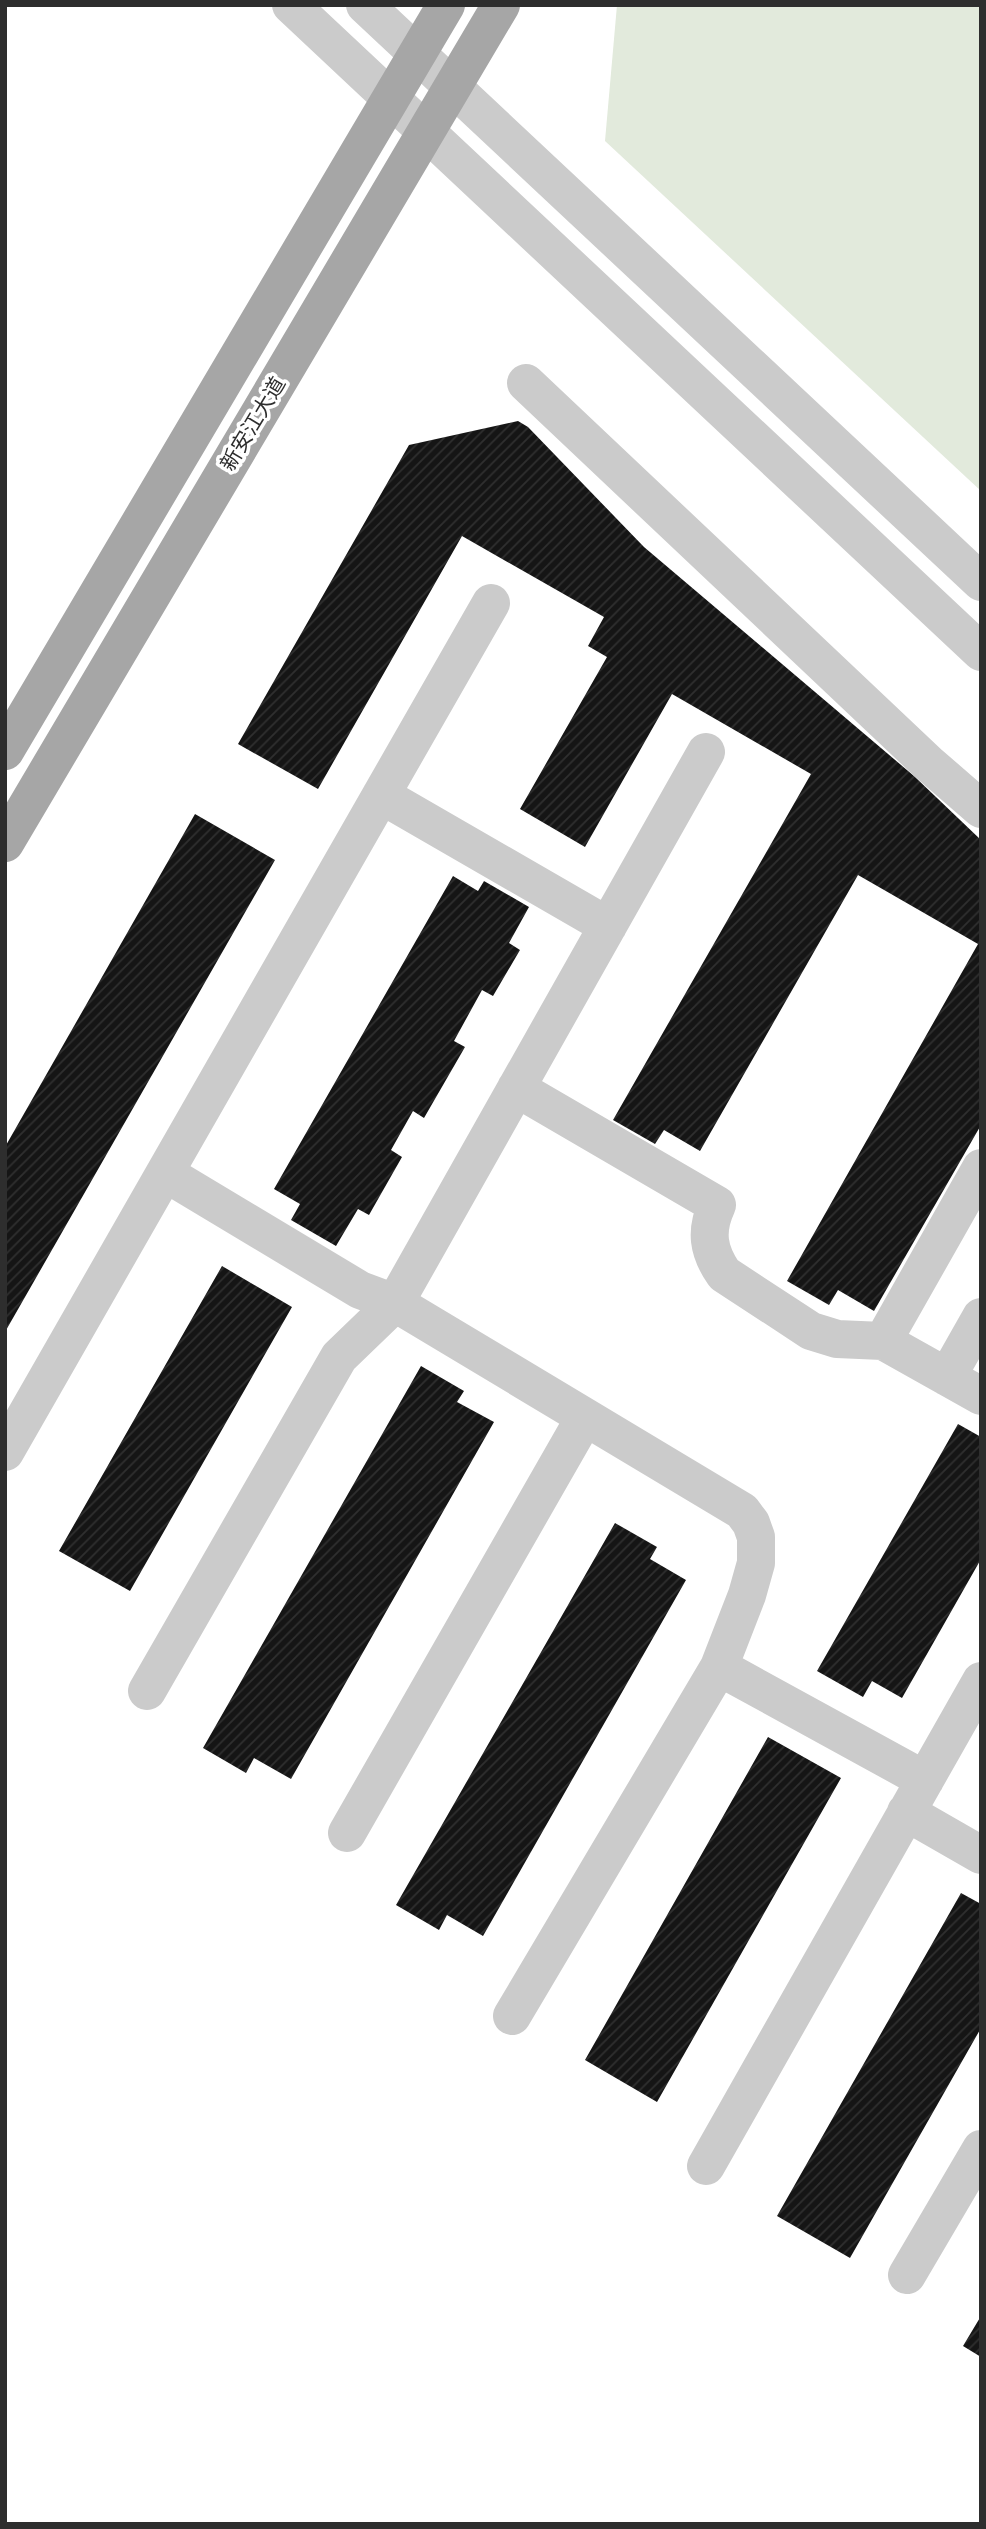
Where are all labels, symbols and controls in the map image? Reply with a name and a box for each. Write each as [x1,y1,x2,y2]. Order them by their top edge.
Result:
street label: 新安江大道 [216,373,290,475]

